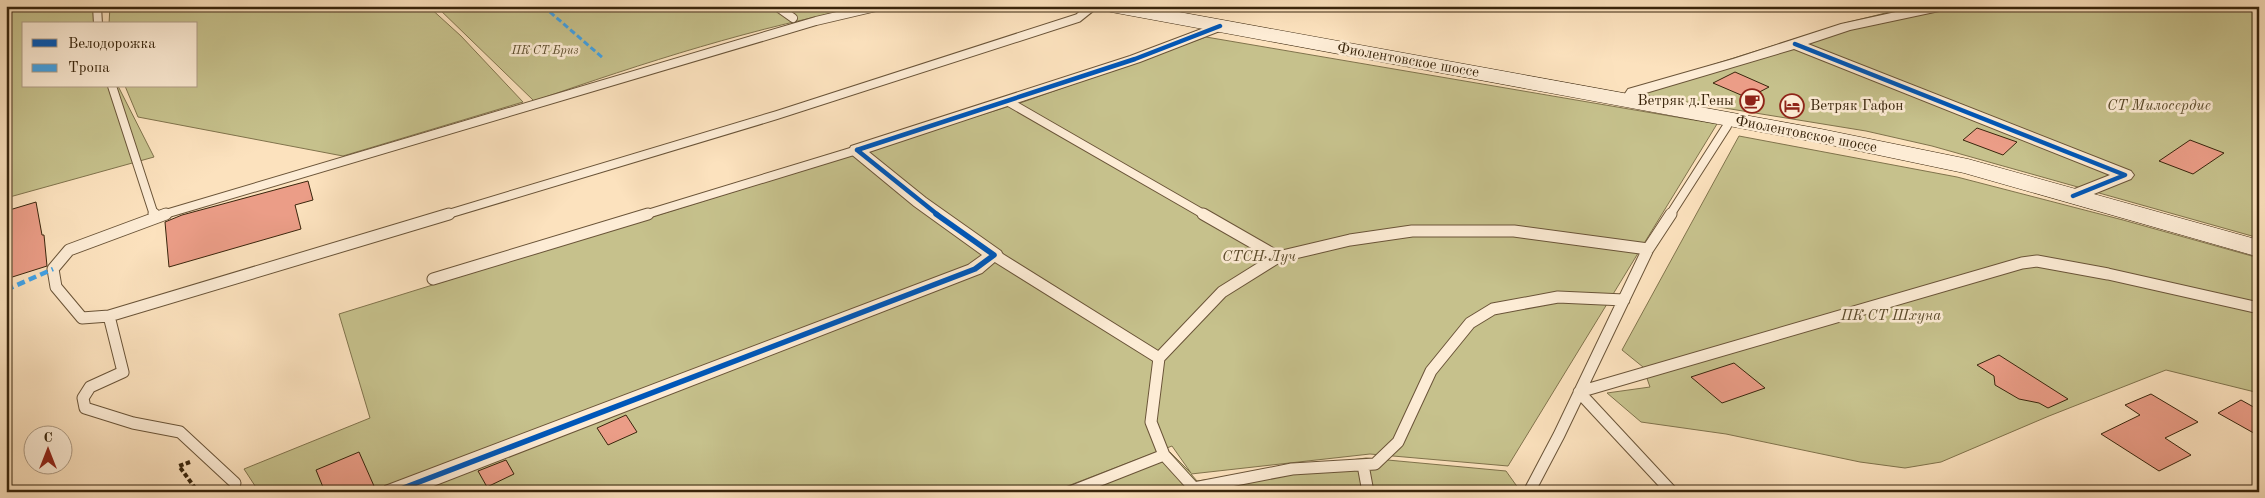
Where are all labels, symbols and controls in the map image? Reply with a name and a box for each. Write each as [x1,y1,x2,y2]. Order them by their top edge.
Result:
legend [22,22,198,88]
text: Велодорожка [68,37,156,52]
street label: Фиолентовское шоссе [1336,41,1480,81]
park label: ПК СТ Бриз [511,45,579,57]
text: Тропа [68,61,110,76]
cafe icon: Ветряк д.Гены [1739,88,1765,114]
hotel icon: Ветряк Гафон [1779,93,1805,119]
place label: Ветряк д.Гены [1637,94,1734,109]
place label: Ветряк Гафон [1810,99,1904,114]
park label: СТ Милосердие [2107,99,2211,114]
street label: Фиолентовское шоссе [1734,114,1878,156]
park label: СТСН Луч [1222,250,1296,265]
park label: ПК СТ Шхуна [1840,309,1941,324]
north arrow [22,426,72,476]
text: С [43,431,53,445]

